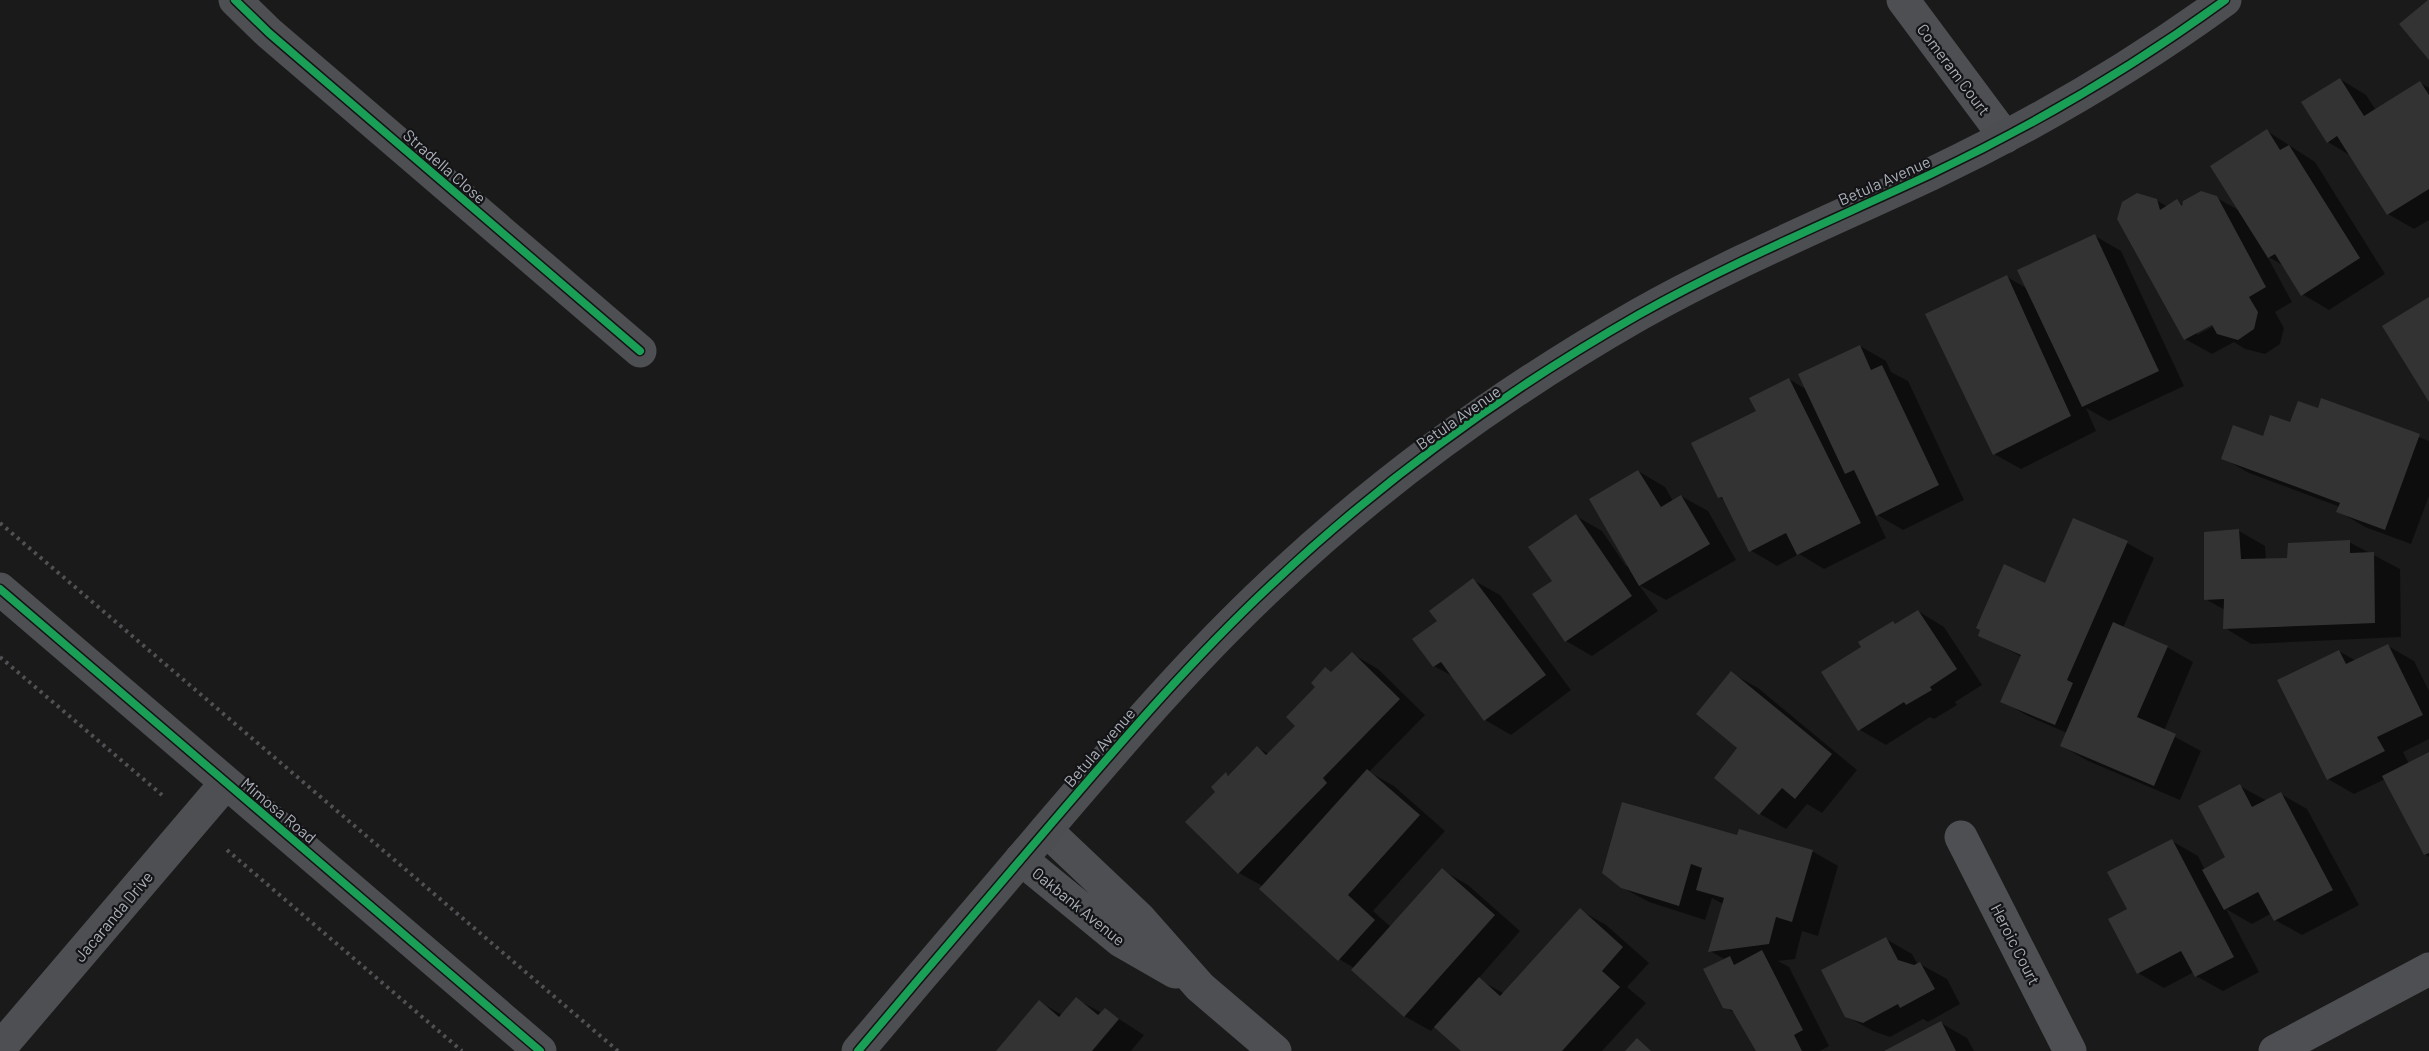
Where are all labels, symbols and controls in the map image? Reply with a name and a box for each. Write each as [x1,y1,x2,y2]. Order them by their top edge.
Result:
street label: Comeram Court [1914,20,1994,118]
street label: Stradella Close [400,125,490,207]
street label: Betula Avenue [1835,151,1933,209]
street label: Betula Avenue [1412,381,1504,453]
street label: Betula Avenue [1059,703,1139,791]
street label: Mimosa Road [238,773,320,847]
street label: Oakbank Avenue [1029,863,1129,949]
street label: Jacaranda Drive [70,867,156,965]
street label: Heroic Court [1988,901,2044,987]

